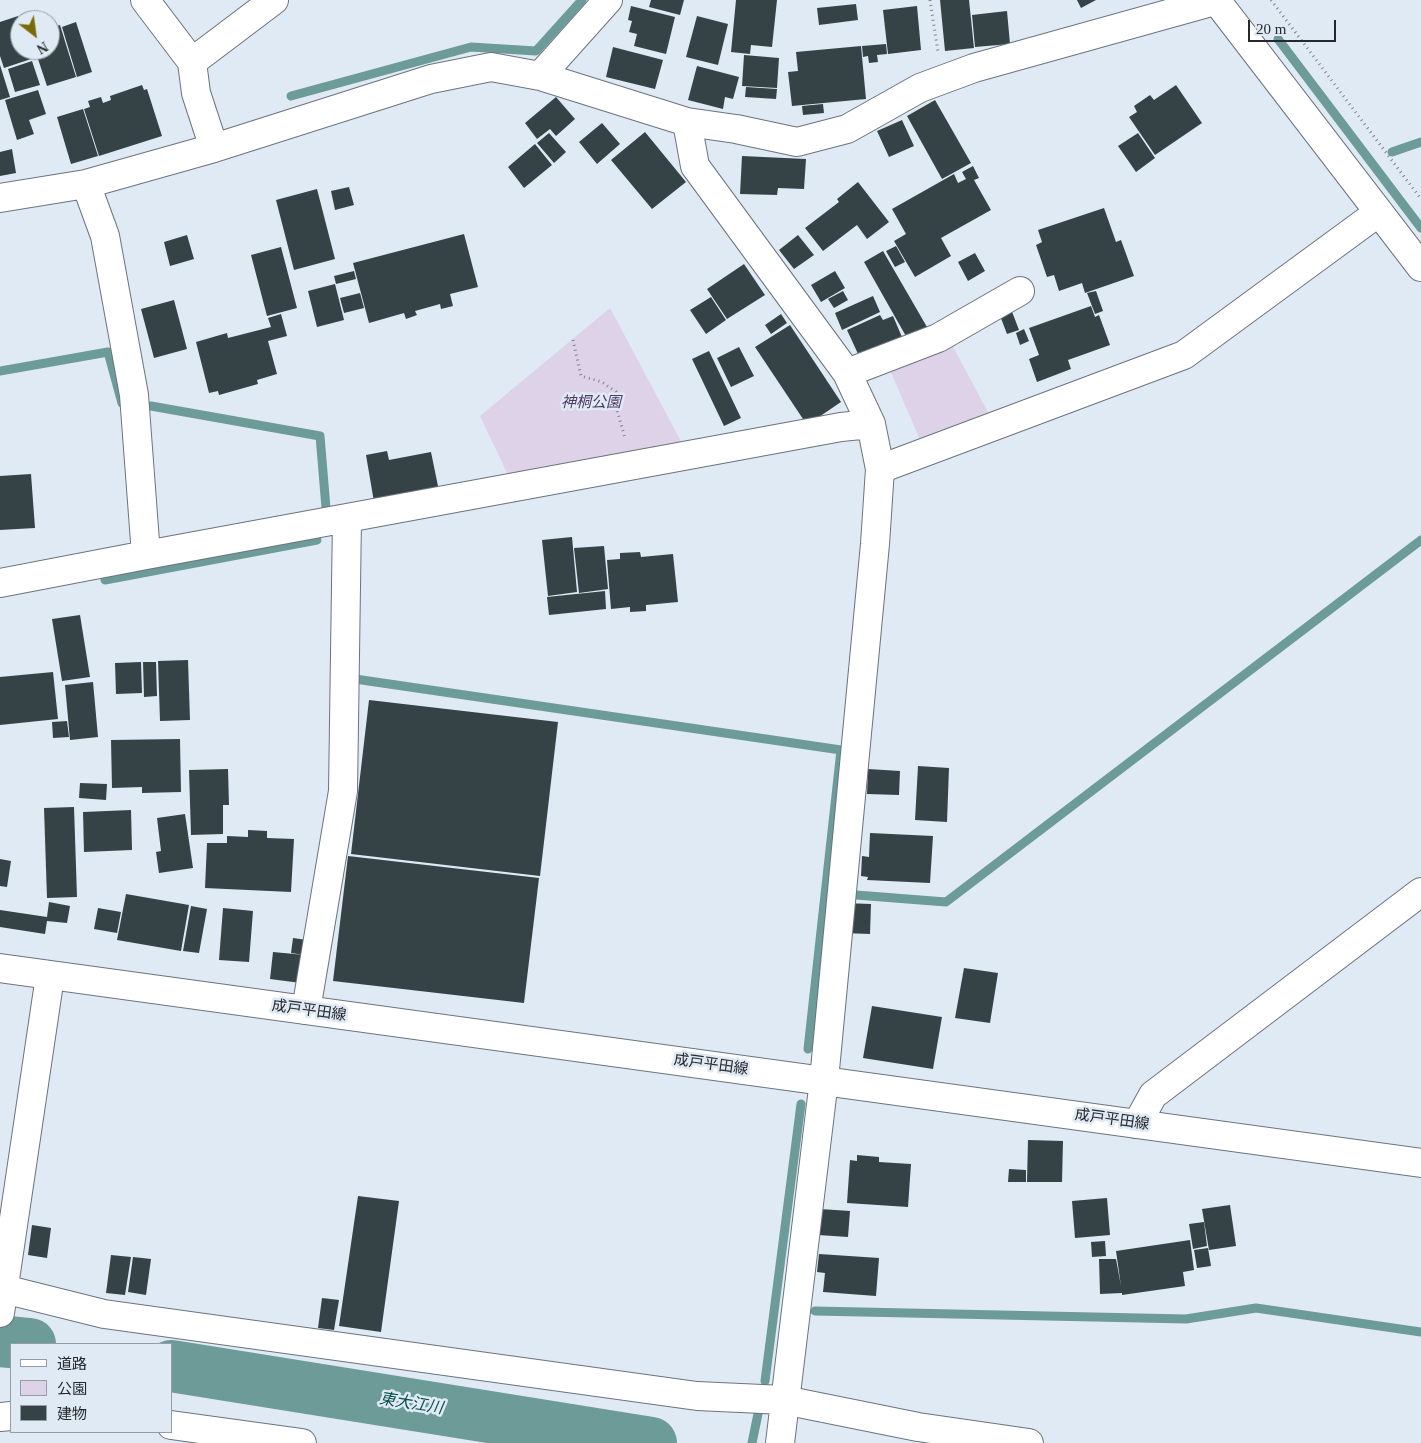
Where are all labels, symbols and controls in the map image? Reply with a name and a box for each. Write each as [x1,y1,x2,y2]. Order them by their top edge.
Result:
north arrow [10,10,60,60]
scale bar [1251,10,1338,42]
text: 20 m [1256,21,1286,37]
text: N [34,39,50,57]
park label: 神桐公園 [561,394,621,412]
street label: 成戸平田線 [271,997,347,1025]
street label: 成戸平田線 [673,1051,749,1079]
street label: 成戸平田線 [1074,1106,1150,1134]
legend [10,1343,172,1433]
text: 道路 [57,1356,87,1372]
text: 公園 [57,1381,87,1397]
water label: 東大江川 [378,1390,444,1418]
text: 建物 [57,1406,87,1422]

